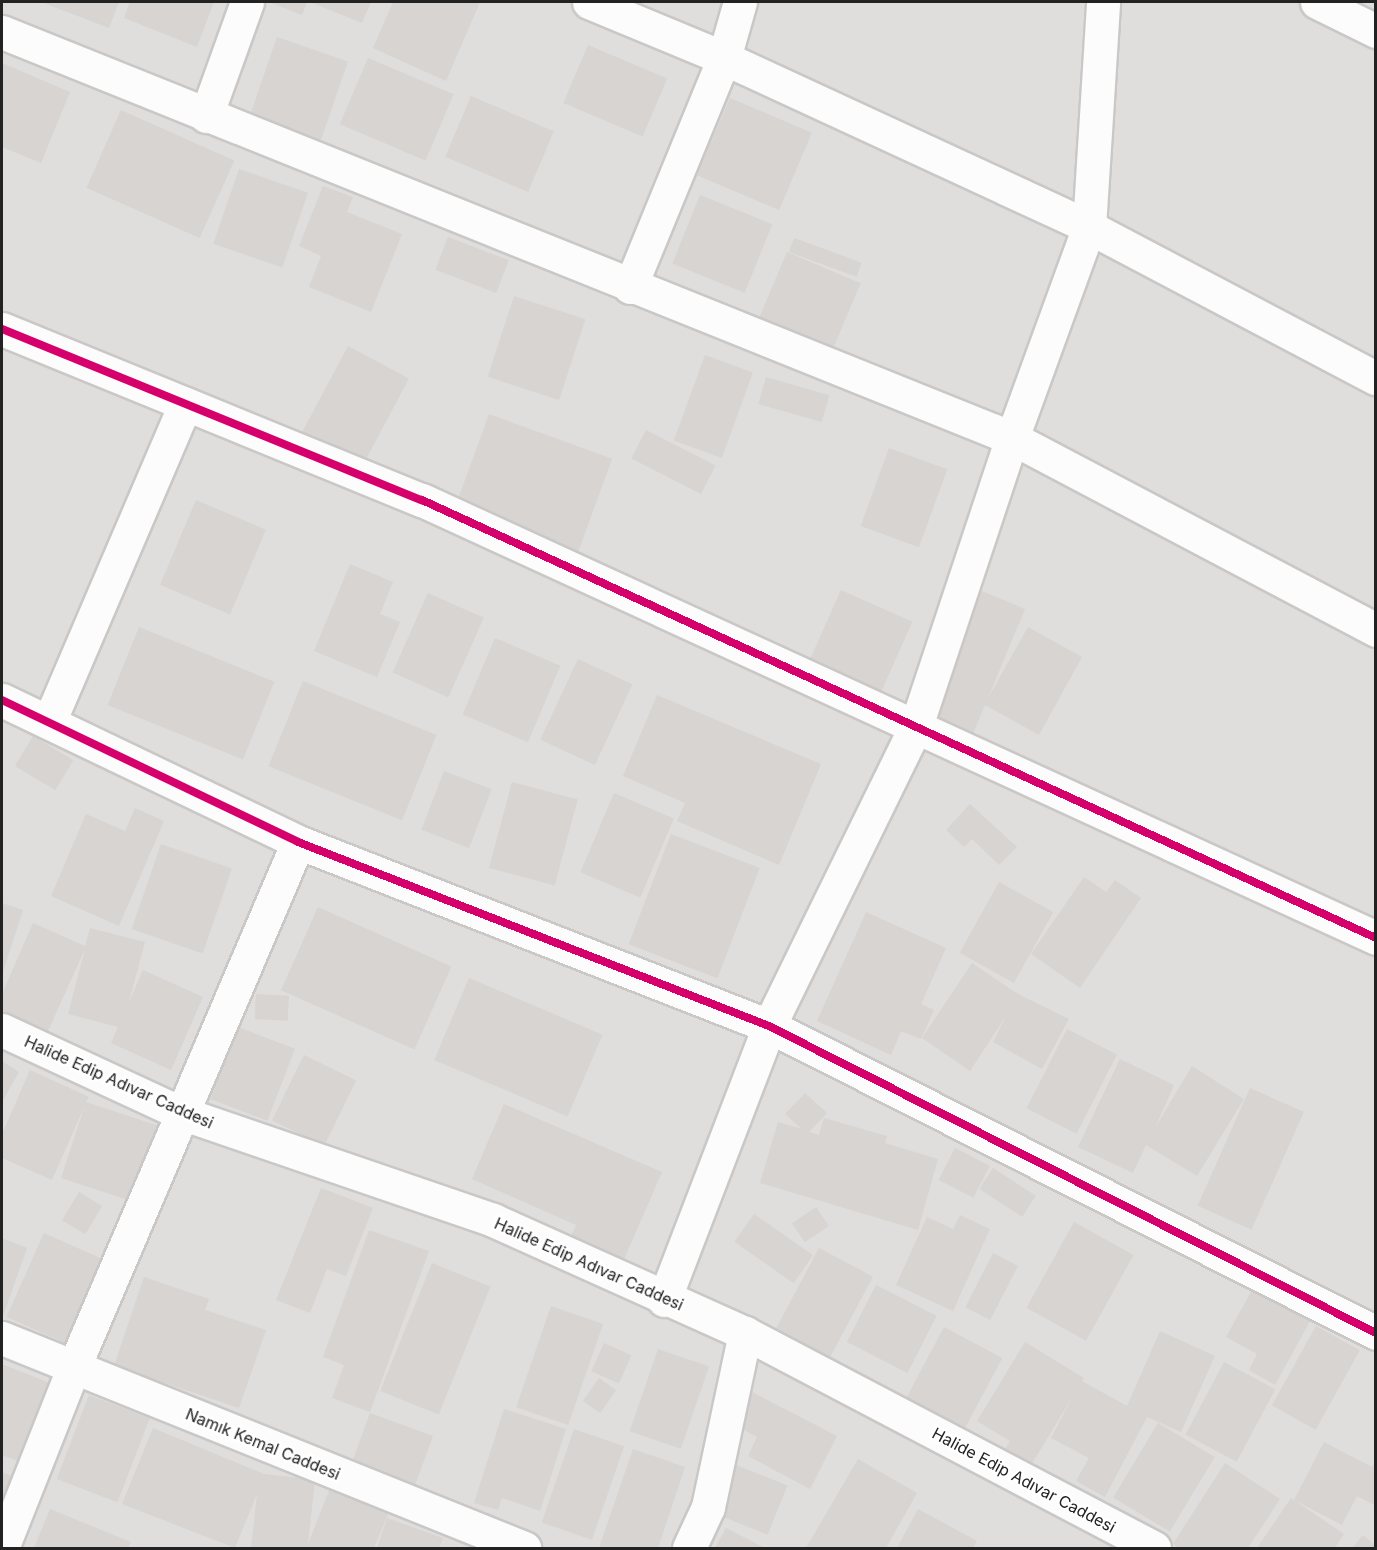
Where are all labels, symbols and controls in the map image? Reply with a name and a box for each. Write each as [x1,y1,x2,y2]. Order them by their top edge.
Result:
street label: Halide Edip Adıvar Caddesi [22,1032,216,1132]
street label: Halide Edip Adıvar Caddesi [492,1214,686,1314]
street label: Namık Kemal Caddesi [183,1404,343,1484]
street label: Halide Edip Adıvar Caddesi [929,1423,1119,1537]

